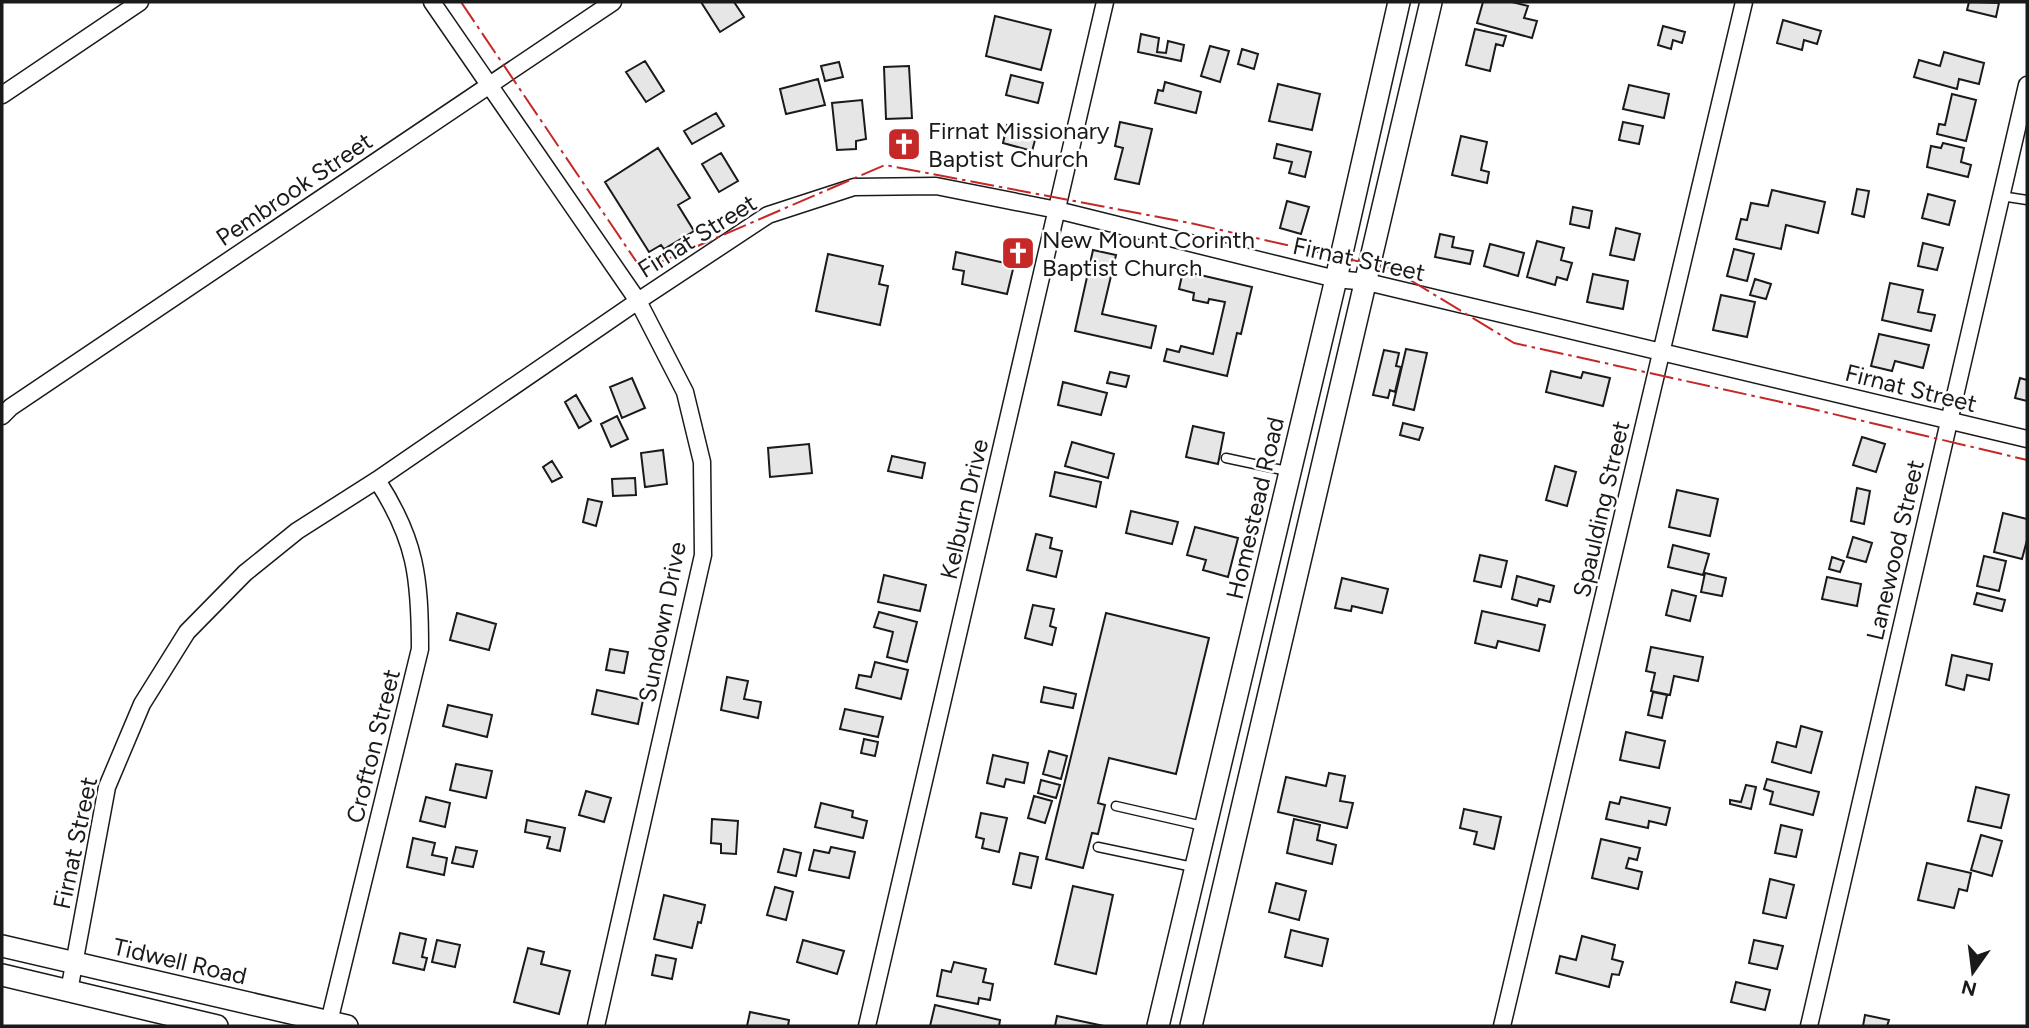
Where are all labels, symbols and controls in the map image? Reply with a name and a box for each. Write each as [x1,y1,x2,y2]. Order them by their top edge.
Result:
place label: Firnat Missionary Baptist Church [928,116,1110,173]
church icon: Firnat Missionary Baptist Church [885,125,923,163]
street label: Pembrook Street [210,126,378,252]
street label: Firnat Street [632,188,762,284]
place label: New Mount Corinth Baptist Church [1042,225,1255,282]
street label: Firnat Street [1290,231,1428,287]
church icon: New Mount Corinth Baptist Church [999,234,1037,272]
street label: Firnat Street [1842,358,1980,418]
street label: Homestead Road [1220,414,1290,602]
street label: Spaulding Street [1567,418,1635,600]
street label: Kelburn Drive [934,436,994,582]
street label: Lanewood Street [1860,457,1930,643]
street label: Sundown Drive [632,539,692,705]
street label: Crofton Street [340,666,406,826]
street label: Firnat Street [47,774,103,912]
street label: Tidwell Road [110,932,250,990]
north arrow [1938,937,2008,1007]
text: N [1959,975,1979,1001]

